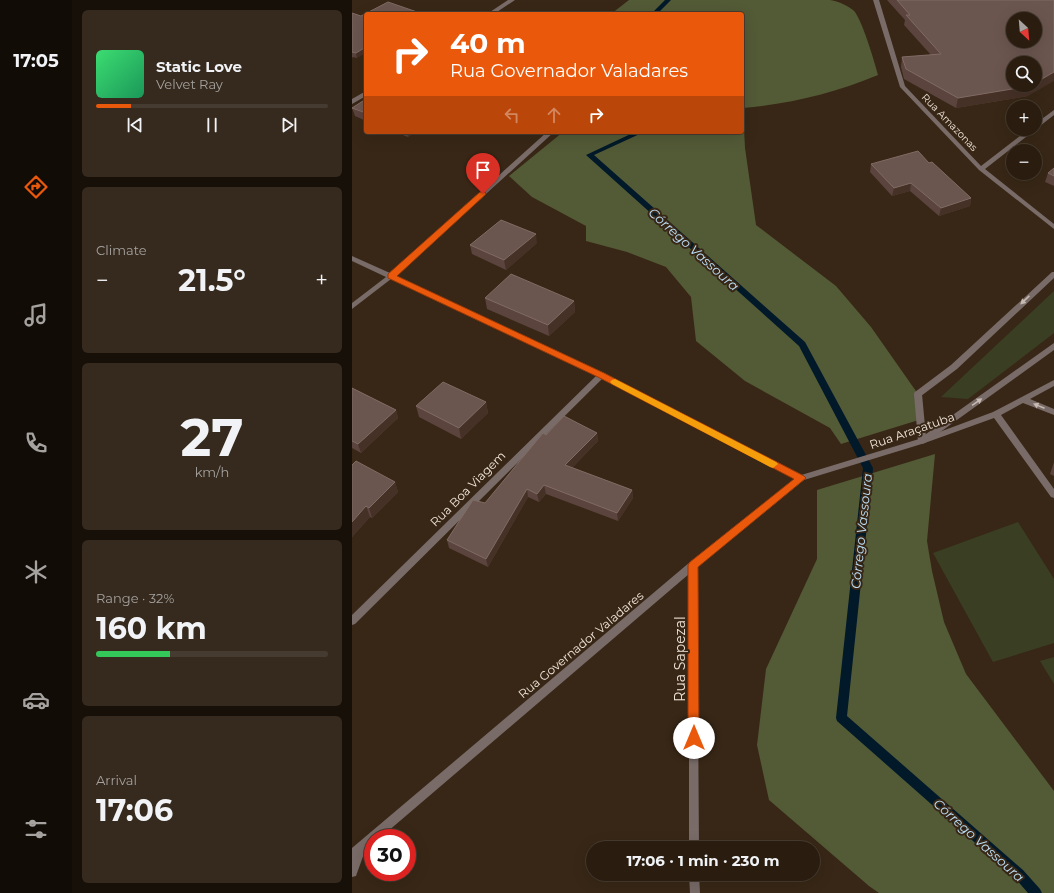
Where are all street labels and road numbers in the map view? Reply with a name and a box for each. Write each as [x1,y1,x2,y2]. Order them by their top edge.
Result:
street label: Rua Amazonas [919,91,980,154]
street label: Rua Araçatuba [867,409,956,452]
street label: Rua Boa Viagem [427,448,508,529]
street label: Rua Governador Valadares [515,588,646,701]
street label: Rua Sapezal [671,616,689,702]

